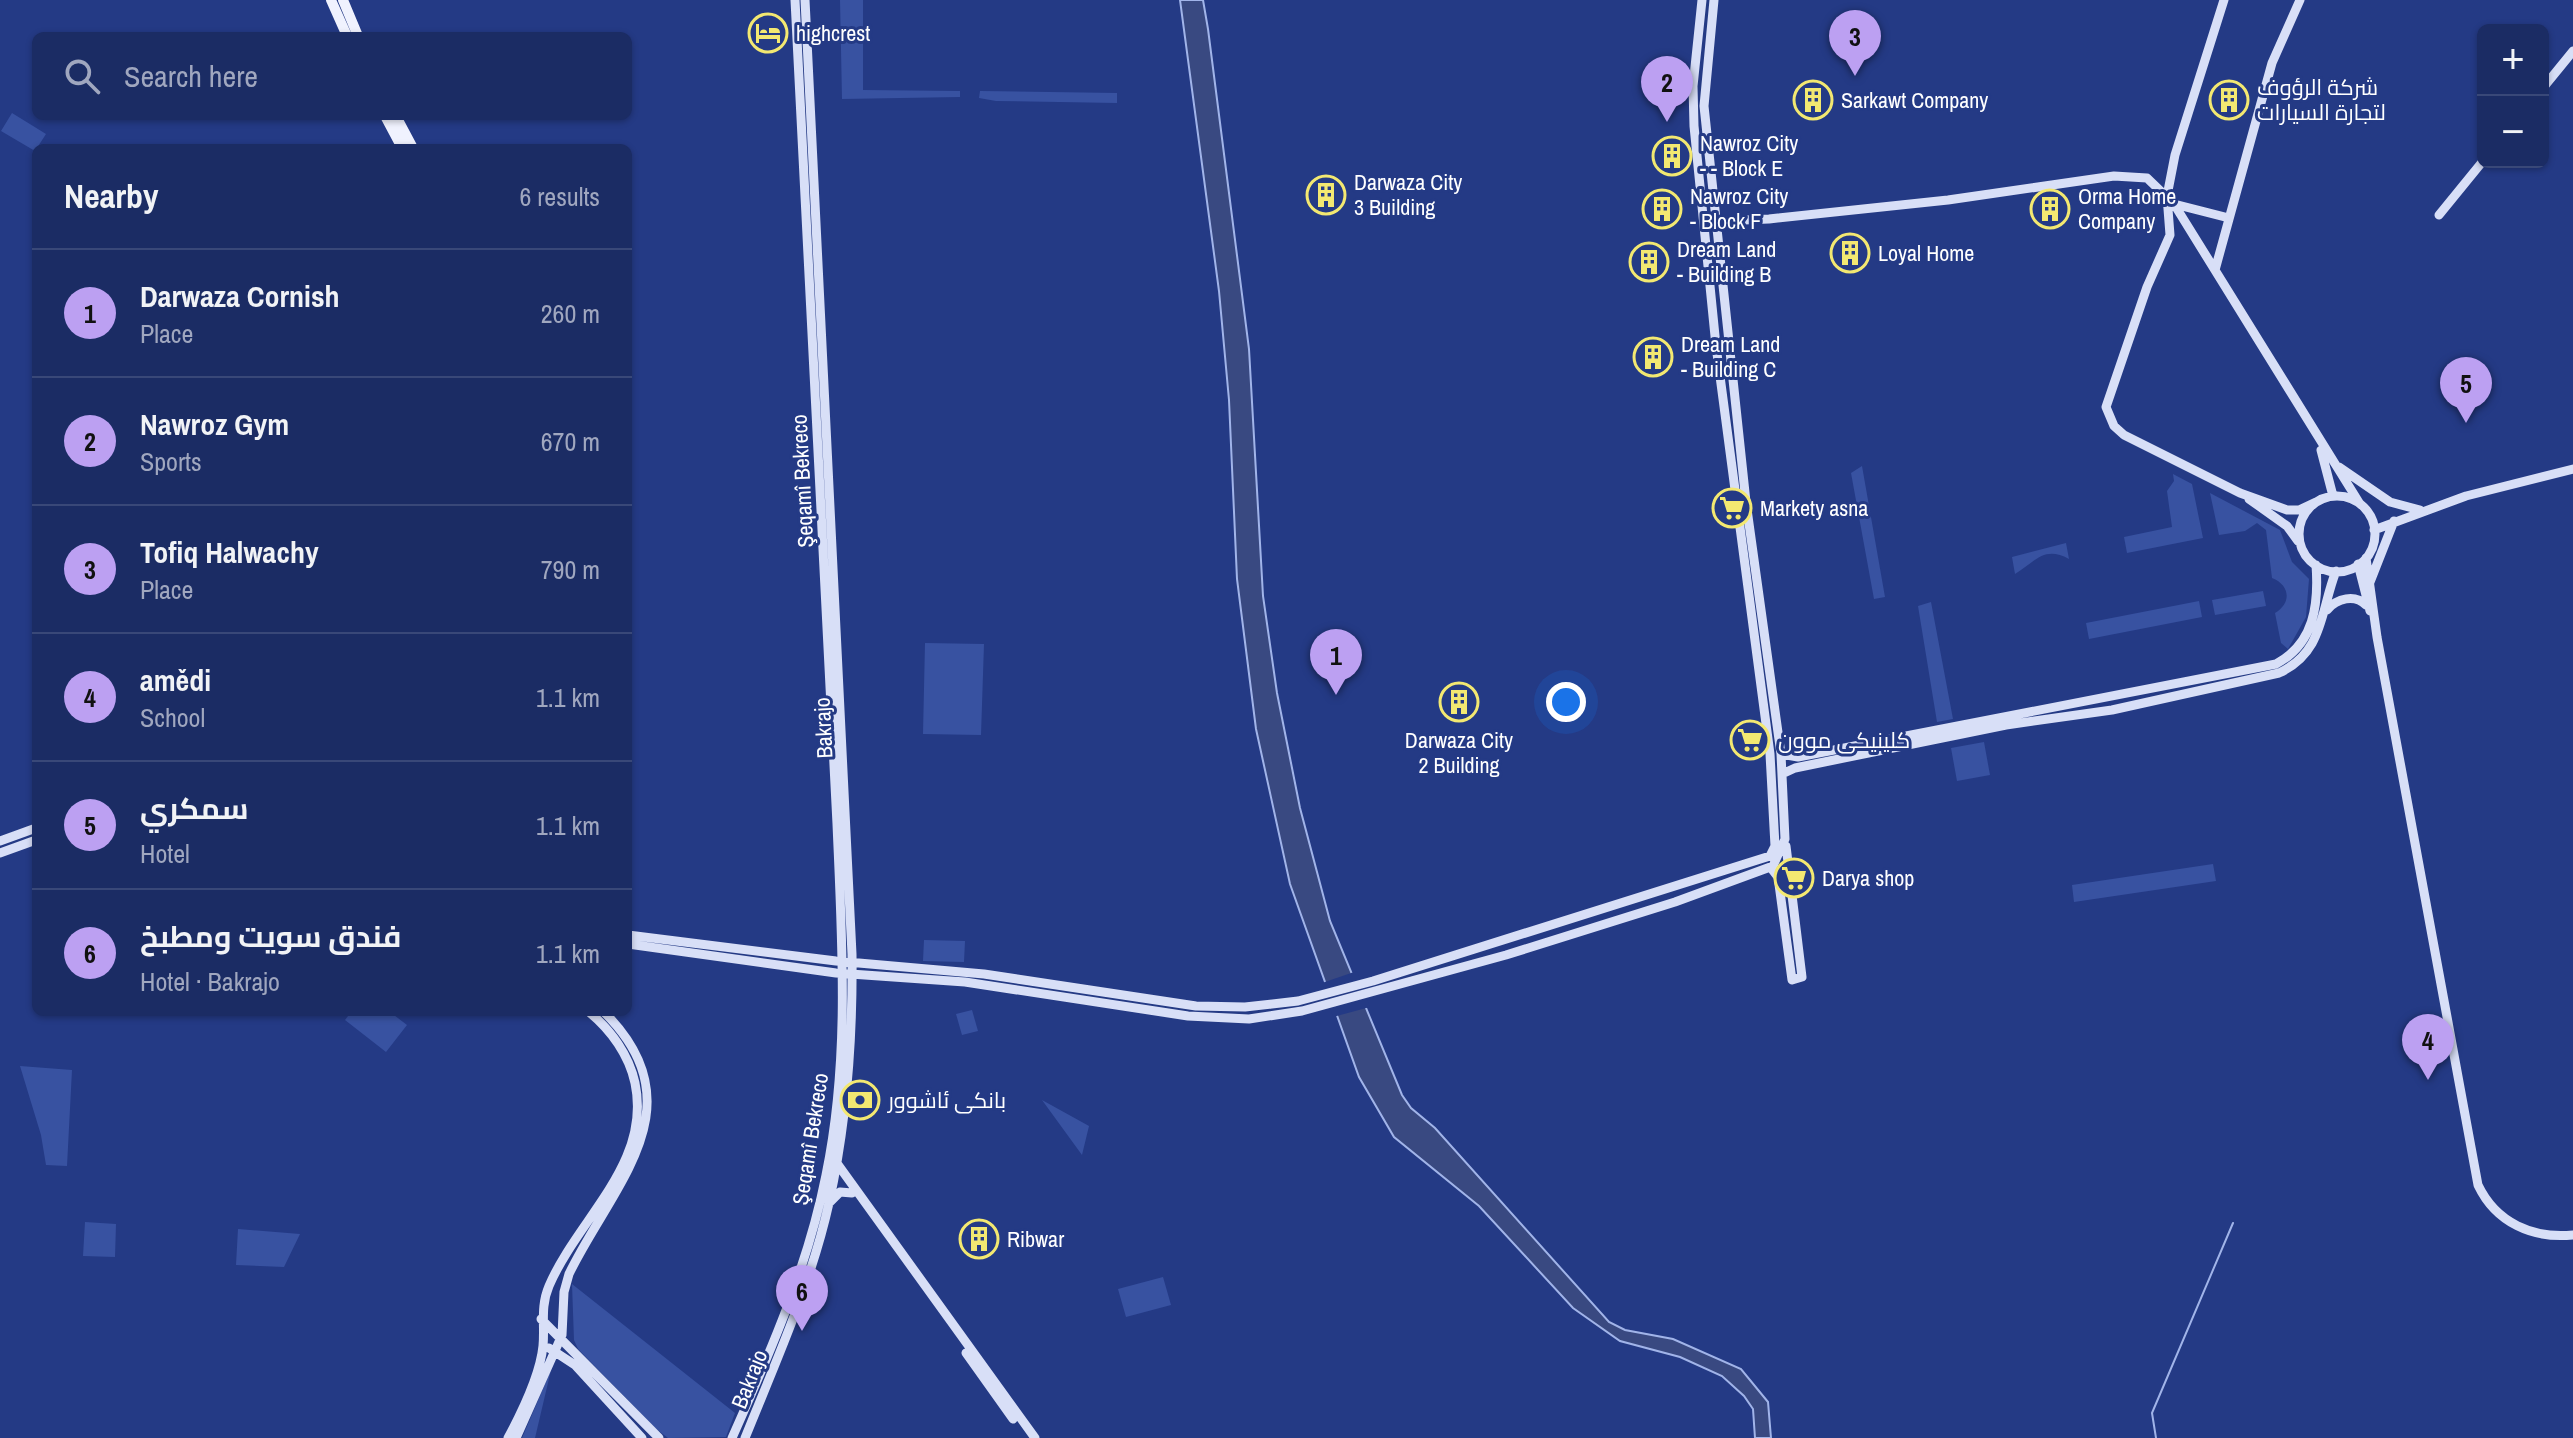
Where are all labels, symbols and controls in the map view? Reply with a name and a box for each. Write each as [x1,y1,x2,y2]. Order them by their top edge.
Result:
pin: 3 [1829,10,1881,76]
hotel icon: highcrest [747,12,789,54]
place label: highcrest [796,18,870,48]
map controls [2477,24,2549,168]
button: + [2477,24,2549,96]
search box [32,32,632,120]
icon: search [60,54,104,98]
text: Search here [124,56,258,96]
pin: 2 [1641,56,1693,122]
place label: شركة الرؤوف لتجارة السيارات [2257,72,2386,127]
building icon: Sarkawt Company [1792,79,1834,121]
building icon: شركة الرؤوف لتجارة السيارات [2208,79,2250,121]
place label: Sarkawt Company [1841,85,1988,115]
button: − [2477,96,2549,168]
place label: Nawroz City - - Block E [1700,128,1798,183]
building icon: Nawroz City - - Block E [1651,135,1693,177]
place label: Darwaza City 3 Building [1354,167,1462,222]
text: Nearby [64,173,159,219]
building icon: Darwaza City 3 Building [1305,174,1347,216]
text: 6 results [519,179,600,214]
place label: Nawroz City - Block F [1690,181,1788,236]
place label: Orma Home Company [2078,181,2176,236]
building icon: Nawroz City - Block F [1641,188,1683,230]
building icon: Orma Home Company [2029,188,2071,230]
building icon: Loyal Home [1829,232,1871,274]
place label: Dream Land - Building B [1677,234,1776,289]
place label: Loyal Home [1878,238,1974,268]
building icon: Dream Land - Building B [1628,241,1670,283]
text: Darwaza Cornish [140,276,340,316]
text: 1 [84,296,96,331]
text: 260 m [541,296,600,331]
text: Place [140,316,193,351]
place label: Dream Land - Building C [1681,329,1780,384]
building icon: Dream Land - Building C [1632,336,1674,378]
pin: 5 [2440,357,2492,423]
text: Nawroz Gym [140,404,289,444]
street label: Şeqamî Bekreco [784,414,820,548]
text: 2 [84,424,96,459]
text: 670 m [541,424,600,459]
text: Sports [140,444,202,479]
supermarket icon: Markety asna [1711,487,1753,529]
place label: Markety asna [1760,493,1868,523]
text: Tofiq Halwachy [140,532,319,572]
text: 3 [84,552,96,587]
text: 790 m [541,552,600,587]
text: Place [140,572,193,607]
pin: 1 [1310,629,1362,695]
text: amědi [140,660,211,700]
text: 4 [84,680,96,715]
text: 1.1 km [536,680,600,715]
building icon: Darwaza City 2 Building [1438,681,1480,723]
your location [1546,682,1586,722]
street label: Bakrajo [806,697,840,759]
text: School [140,700,205,735]
supermarket icon: کلینیکی موون [1729,719,1771,761]
place label: Darwaza City 2 Building [1405,725,1513,780]
place label: کلینیکی موون [1778,725,1910,755]
text: سمكري [140,788,248,828]
text: 5 [84,808,96,843]
text: 1.1 km [536,808,600,843]
text: Hotel [140,836,190,871]
supermarket icon: Darya shop [1773,857,1815,899]
place label: Darya shop [1822,863,1914,893]
text: فندق سويت ومطبخ [140,916,401,956]
text: 6 [84,936,96,971]
text: 1.1 km [536,936,600,971]
text: Hotel · Bakrajo [140,964,280,999]
pin: 4 [2402,1014,2454,1080]
street label: Şeqamî Bekreco [785,1071,835,1207]
bank icon: بانکی ئاشوور [839,1079,881,1121]
place label: بانکی ئاشوور [886,1085,1006,1115]
building icon: Ribwar [958,1218,1000,1260]
place label: Ribwar [1007,1224,1064,1254]
pin: 6 [776,1265,828,1331]
street label: Bakrajo [724,1345,774,1413]

